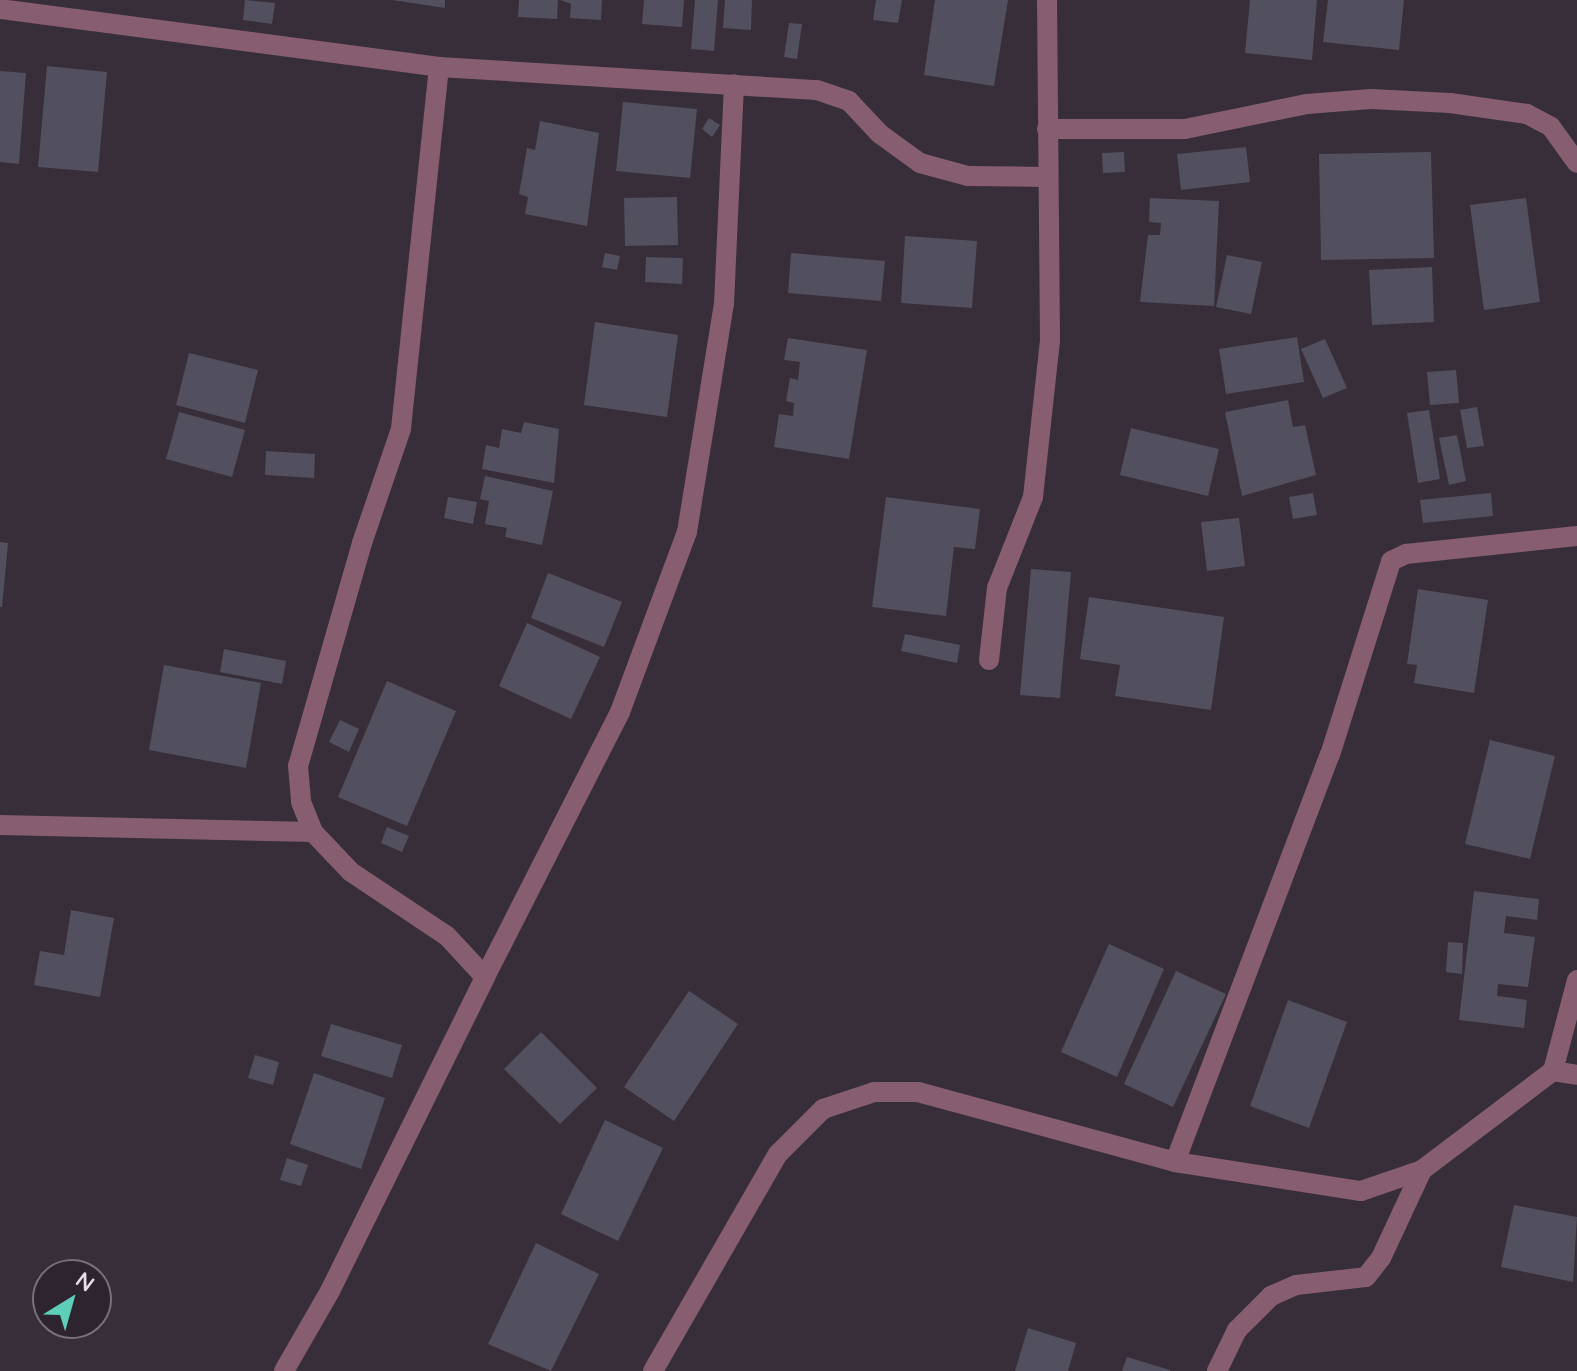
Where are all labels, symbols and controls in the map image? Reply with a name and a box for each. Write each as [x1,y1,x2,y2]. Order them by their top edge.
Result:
north arrow [32,1259,112,1339]
text: N [70,1265,100,1297]

